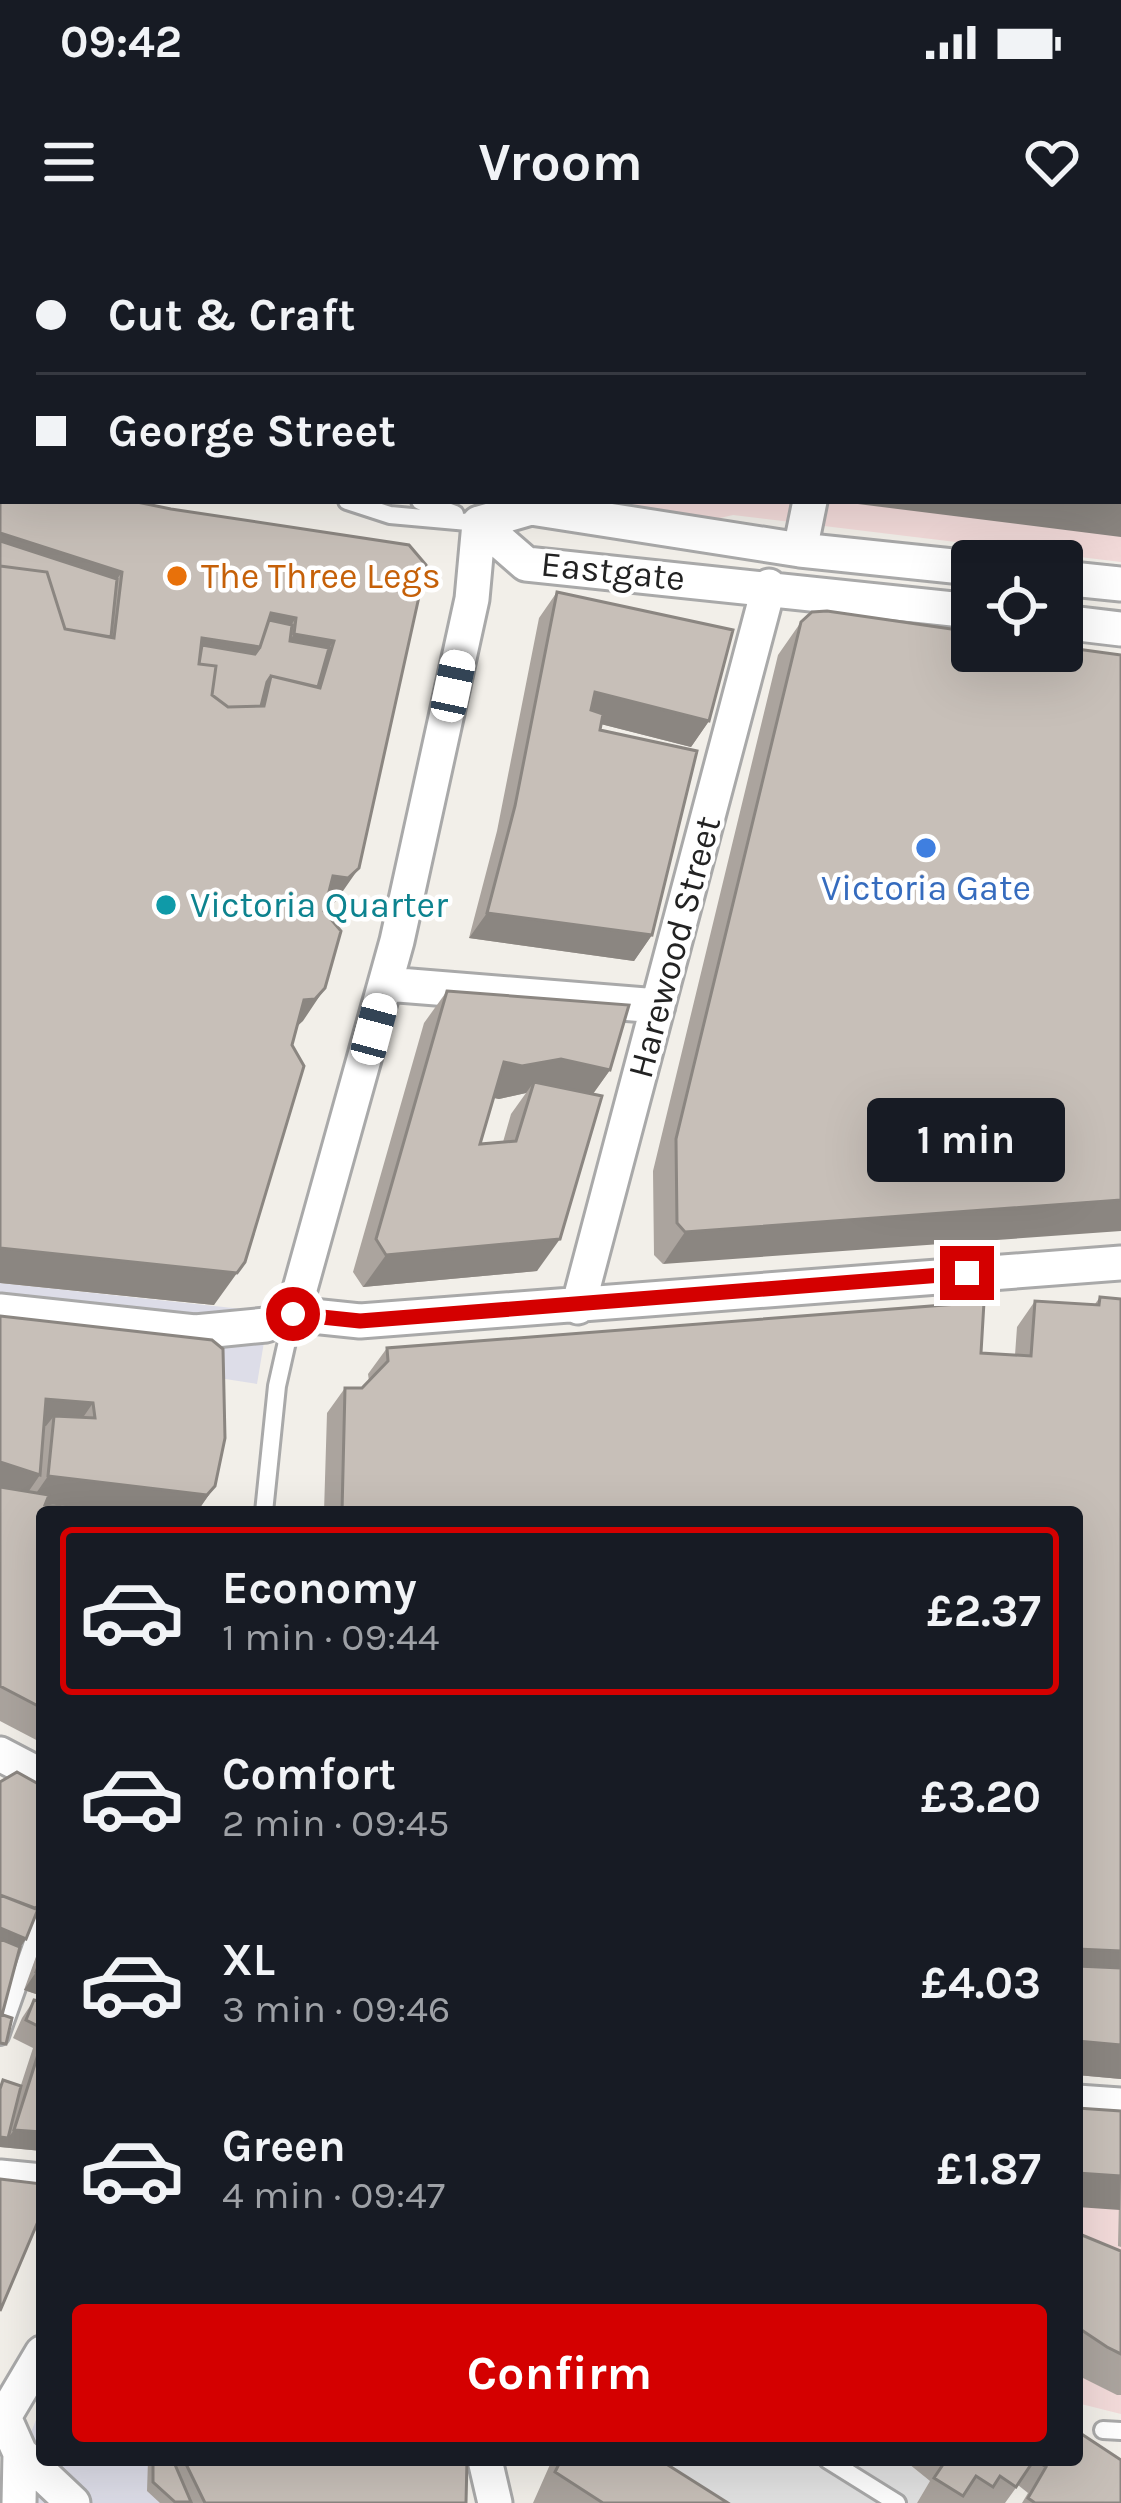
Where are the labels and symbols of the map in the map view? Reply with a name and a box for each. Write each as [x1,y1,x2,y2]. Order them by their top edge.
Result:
street label: Eastgate [539,543,687,599]
place label: The Three Legs [201,555,441,597]
marker: The Three Legs [164,563,190,589]
car [428,647,478,725]
street label: Harewood Street [619,811,729,1083]
marker: Victoria Gate [913,835,939,861]
place label: Victoria Gate [821,867,1031,909]
place label: Victoria Quarter [190,884,449,926]
marker: Victoria Quarter [153,892,179,918]
car [347,990,401,1068]
callout: 1 min [868,1099,1066,1183]
route end [940,1246,994,1300]
route start [266,1287,320,1341]

